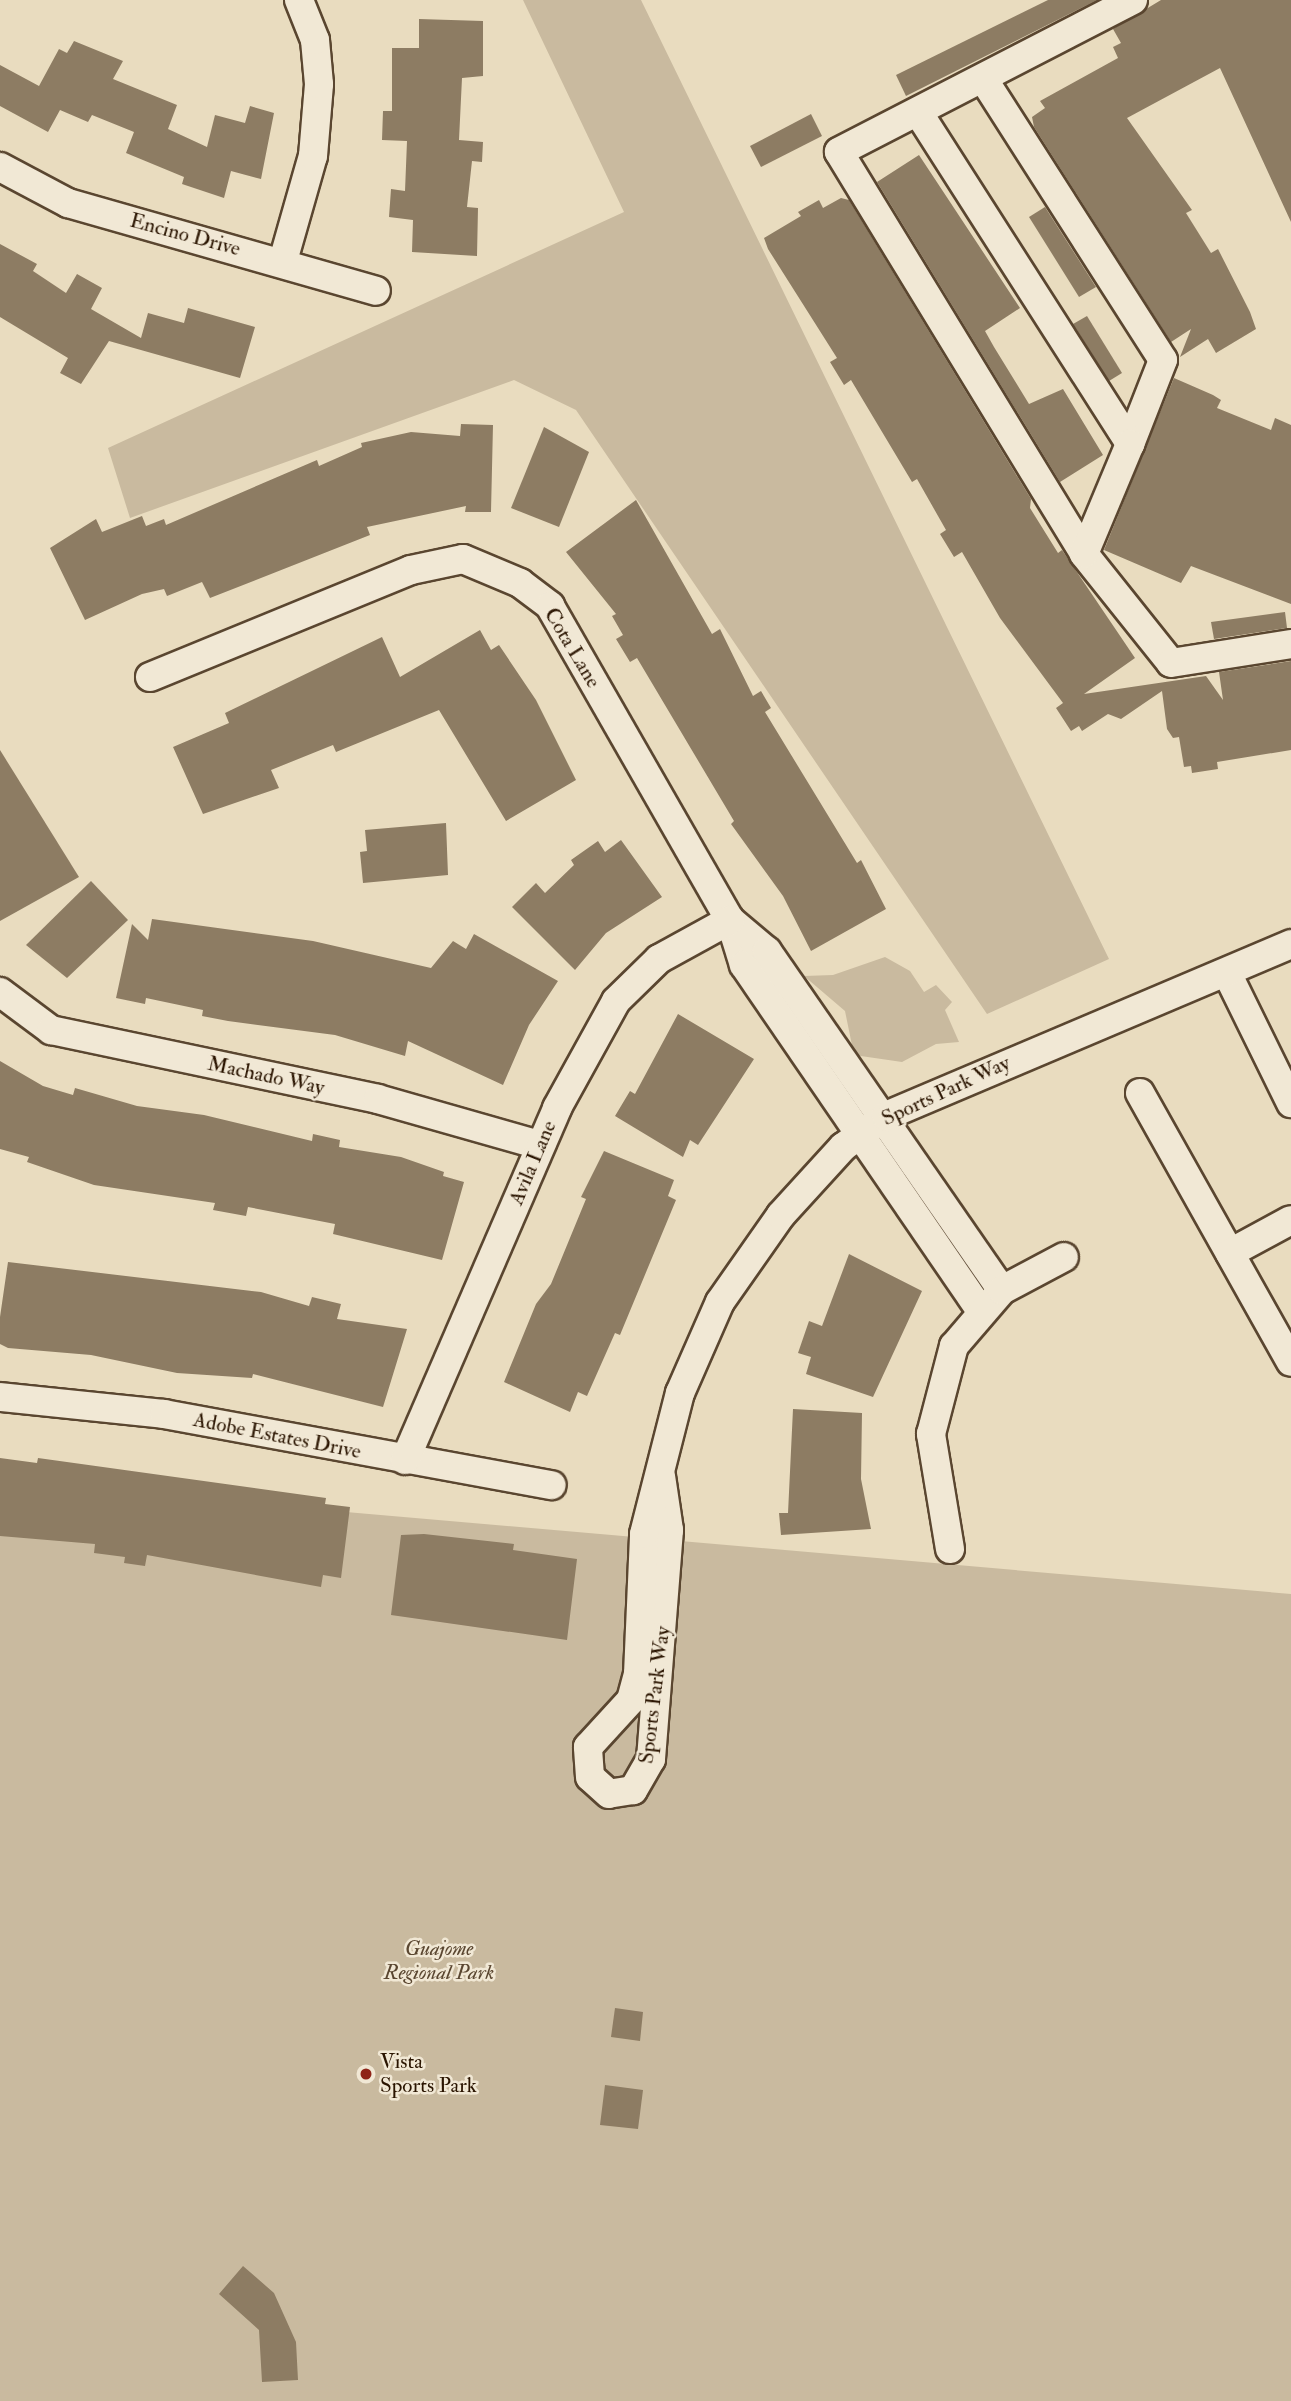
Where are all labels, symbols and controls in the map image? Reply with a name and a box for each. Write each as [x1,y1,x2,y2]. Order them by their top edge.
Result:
street label: Encino Drive [127,208,243,262]
street label: Cota Lane [538,603,606,693]
street label: Sports Park Way [878,1050,1014,1132]
street label: Machado Way [205,1051,327,1101]
street label: Avila Lane [504,1117,562,1209]
street label: Adobe Estates Drive [191,1407,363,1465]
street label: Sports Park Way [634,1625,676,1765]
park label: Guajome Regional Park [384,1936,494,1986]
place label: Vista Sports Park [380,2049,477,2099]
marker: Vista Sports Park [358,2066,374,2082]

